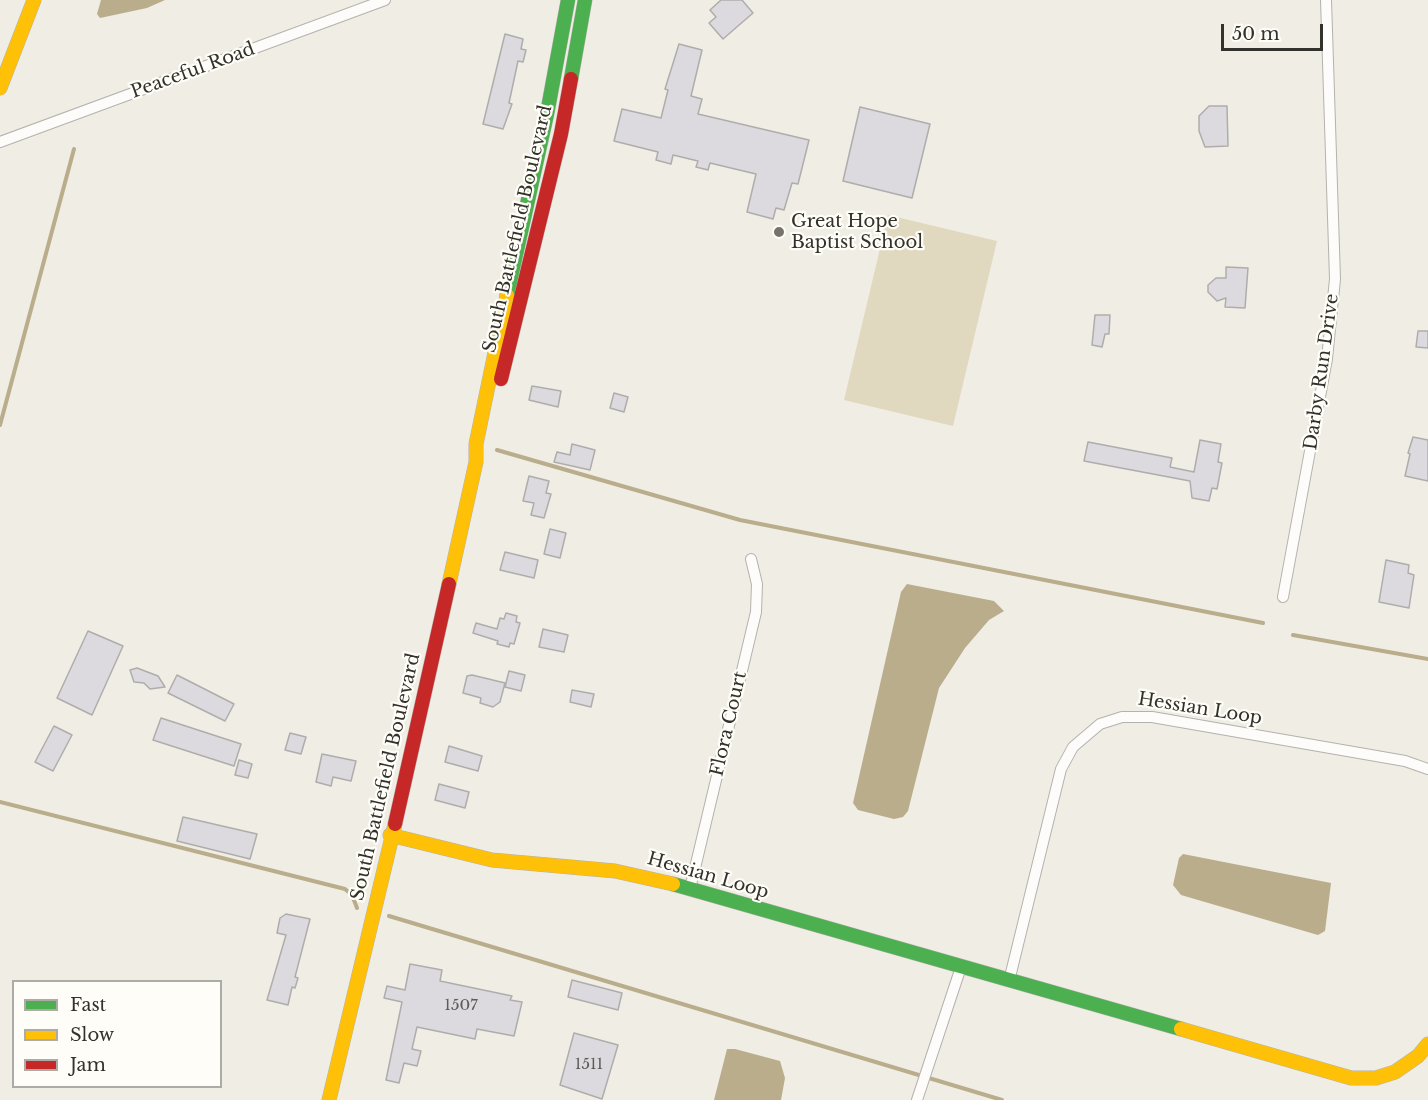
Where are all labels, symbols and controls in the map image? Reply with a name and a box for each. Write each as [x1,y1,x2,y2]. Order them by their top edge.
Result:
scale bar [1224,12,1326,50]
text: 50 m [1232,23,1280,45]
street label: Peaceful Road [128,39,258,103]
street label: South Battlefield Boulevard [479,103,557,355]
place label: Great Hope Baptist School [791,211,923,254]
marker: Great Hope Baptist School [772,225,786,239]
street label: Darby Run Drive [1300,292,1344,452]
street label: South Battlefield Boulevard [347,651,425,903]
street label: Flora Court [706,669,752,779]
street label: Hessian Loop [1136,689,1264,729]
street label: Hessian Loop [645,848,771,904]
legend [12,980,222,1088]
text: Fast [70,994,106,1016]
house number: 1507 [444,997,478,1015]
text: Slow [70,1024,114,1046]
text: Jam [70,1054,106,1076]
house number: 1511 [575,1056,603,1074]

